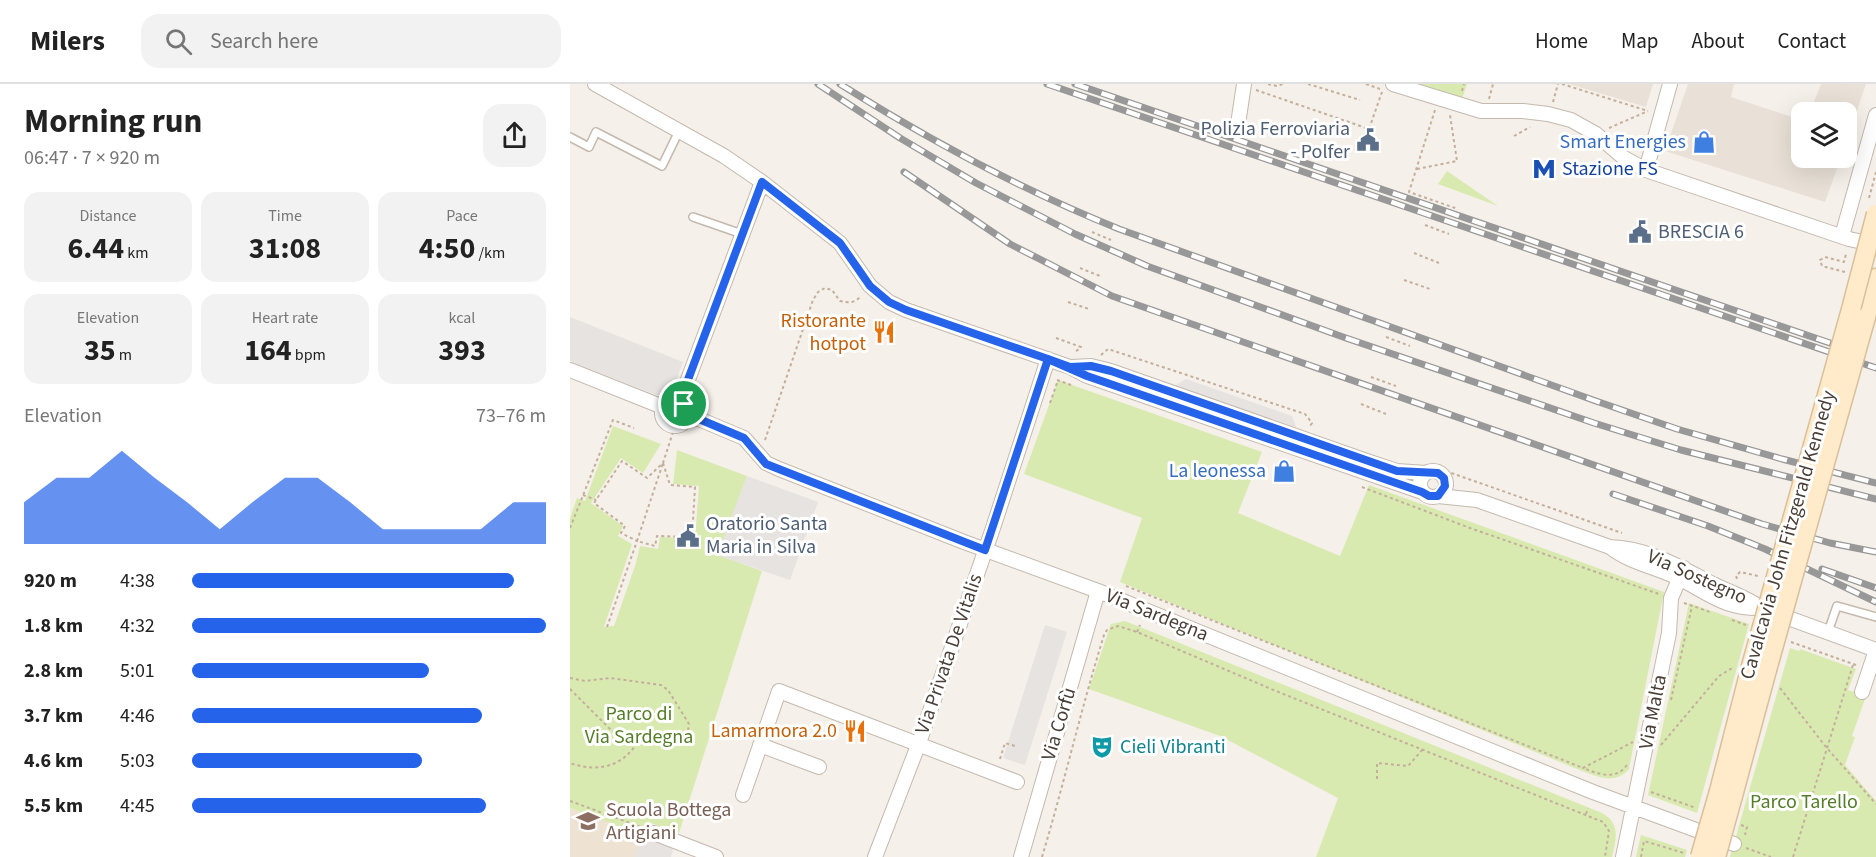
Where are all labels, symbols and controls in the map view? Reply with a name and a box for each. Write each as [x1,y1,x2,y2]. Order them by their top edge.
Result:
search box [141,14,561,68]
text: Milers [30,21,105,61]
icon: search [162,25,195,58]
text: Search here [210,25,318,57]
text: Home [1535,26,1588,56]
text: Map [1621,26,1659,56]
text: About [1692,26,1744,56]
text: Contact [1777,26,1846,56]
text: Morning run [24,98,202,145]
map controls [1791,102,1857,168]
button: layers [1791,102,1857,168]
button: share [483,104,546,167]
place label: Polizia Ferroviaria - Polfer [1201,115,1350,166]
public building icon: Polizia Ferroviaria - Polfer [1355,127,1381,153]
place label: Smart Energies [1560,128,1686,156]
shop icon: Smart Energies [1691,129,1717,155]
text: 06:47 · 7 × 920 m [24,144,160,172]
place label: Stazione FS [1562,155,1658,183]
metro station icon: Stazione FS [1531,156,1557,182]
text: Distance [80,205,136,227]
text: Time [268,205,302,227]
text: Pace [446,205,478,227]
place label: BRESCIA 6 [1658,218,1744,246]
public building icon: BRESCIA 6 [1627,219,1653,245]
text: 6.44 [68,227,124,270]
text: 31:08 [249,227,321,270]
text: 4:50 [419,227,475,270]
text: km [124,242,148,264]
text: /km [475,242,505,264]
text: Elevation [77,307,139,329]
text: Heart rate [252,307,318,329]
text: kcal [449,307,475,329]
place label: Ristorante hotpot [781,307,866,358]
restaurant icon: Ristorante hotpot [871,319,897,345]
text: 35 [84,329,116,372]
text: 164 [244,329,292,372]
text: 393 [438,329,486,372]
text: m [116,344,132,366]
text: bpm [292,344,326,366]
pin [658,378,709,429]
icon: arrive [667,387,700,420]
street label: Cavalcavia John Fitzgerald Kennedy [1733,387,1843,683]
text: Elevation [24,402,102,430]
text: 73–76 m [476,402,546,430]
place label: La leonessa [1169,457,1266,485]
shop icon: La leonessa [1271,458,1297,484]
place label: Oratorio Santa Maria in Silva [706,510,828,561]
public building icon: Oratorio Santa Maria in Silva [675,523,701,549]
street label: Via Sostegno [1643,542,1751,612]
text: 920 m [24,567,77,595]
text: 4:38 [120,567,155,595]
street label: Via Privata De Vitalis [908,570,990,738]
street label: Via Sardegna [1101,582,1213,648]
text: 1.8 km [24,612,83,640]
text: 4:32 [120,612,155,640]
text: 2.8 km [24,657,83,685]
text: 5:01 [120,657,155,685]
street label: Via Malta [1632,672,1674,752]
street label: Via Corfù [1035,684,1083,764]
park label: Parco di Via Sardegna [585,700,693,751]
text: 3.7 km [24,702,83,730]
text: 4:46 [120,702,155,730]
place label: Lamarmora 2.0 [711,717,837,745]
restaurant icon: Lamarmora 2.0 [842,718,868,744]
place label: Cieli Vibranti [1120,733,1226,761]
theatre icon: Cieli Vibranti [1089,734,1115,760]
text: 4.6 km [24,747,83,775]
text: 5:03 [120,747,155,775]
park label: Parco Tarello [1750,788,1858,816]
text: 5.5 km [24,792,83,820]
text: 4:45 [120,792,155,820]
place label: Scuola Bottega Artigiani [606,796,731,847]
school or university icon: Scuola Bottega Artigiani [575,808,601,834]

